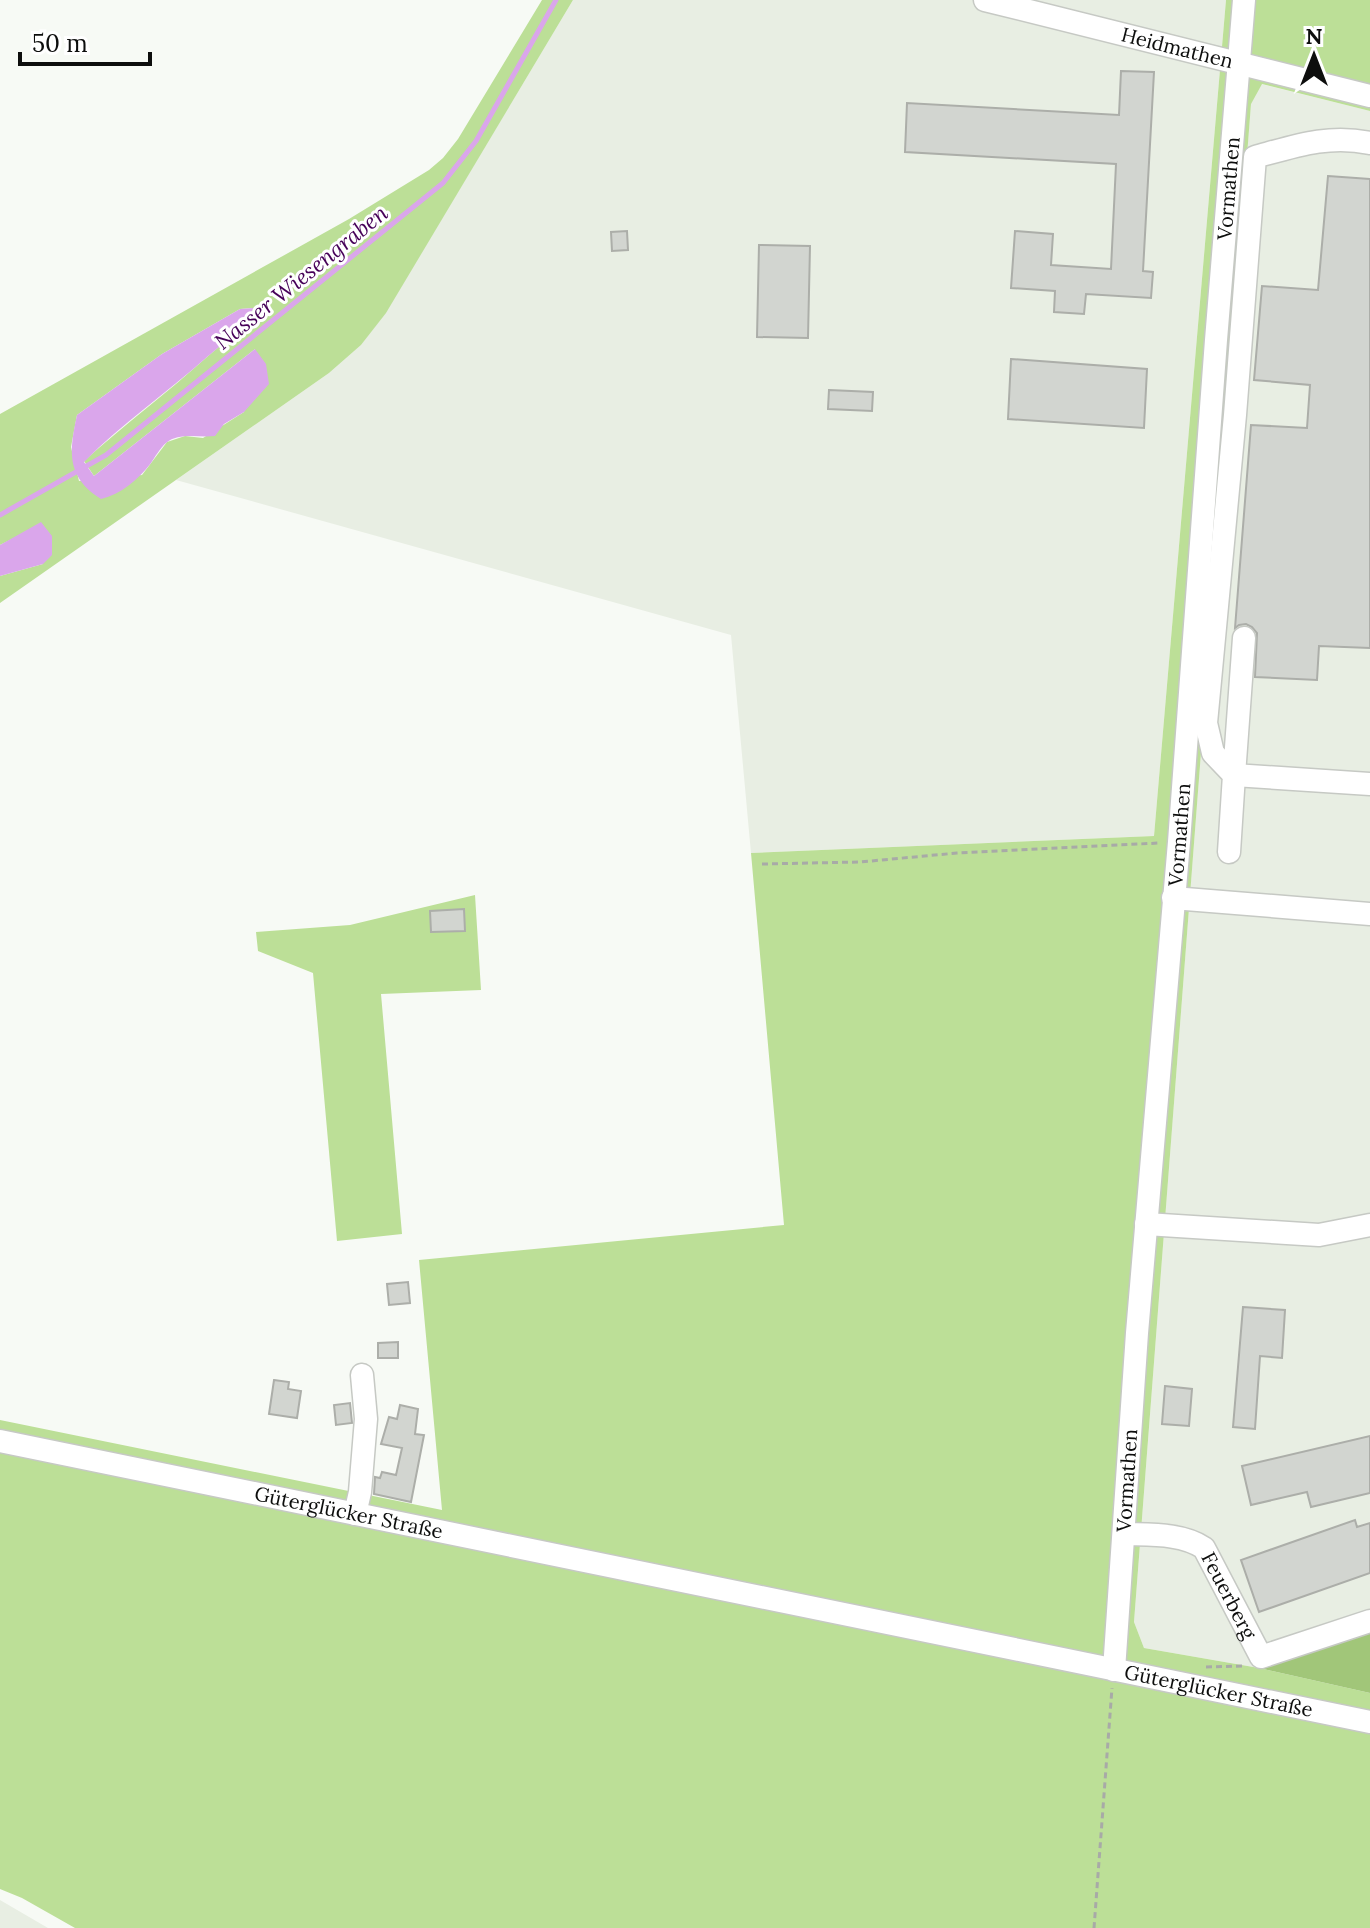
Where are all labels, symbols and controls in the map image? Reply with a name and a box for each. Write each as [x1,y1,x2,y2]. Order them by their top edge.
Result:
scale bar [20,16,150,66]
north arrow [1274,16,1354,96]
street label: Heidmathen [1119,21,1236,73]
text: N [1305,22,1323,50]
text: 50 m [32,28,88,59]
street label: Vormathen [1211,136,1245,242]
water label: Nasser Wiesengraben [209,198,394,355]
street label: Vormathen [1162,782,1195,888]
street label: Vormathen [1110,1428,1142,1534]
street label: Güterglücker Straße [252,1481,445,1544]
street label: Feuerberg [1196,1547,1263,1644]
street label: Güterglücker Straße [1122,1659,1315,1722]

